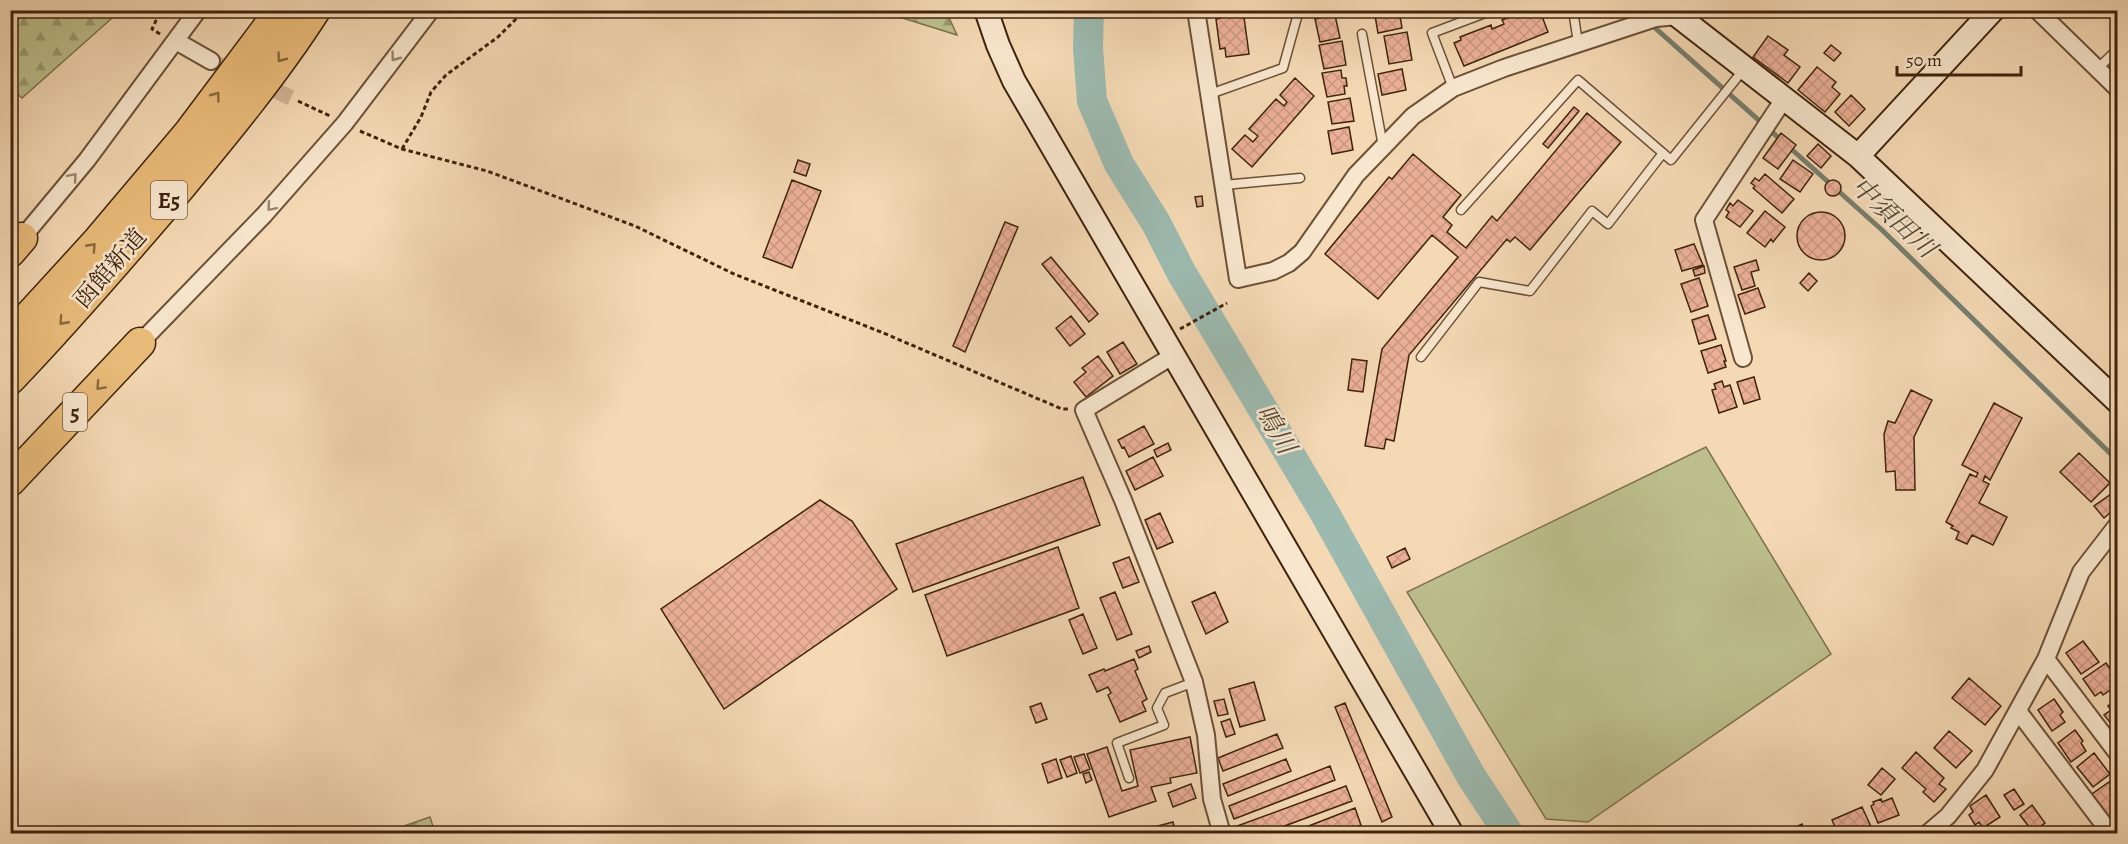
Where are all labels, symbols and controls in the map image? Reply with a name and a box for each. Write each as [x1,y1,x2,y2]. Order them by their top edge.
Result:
scale bar [1897,39,2022,77]
text: 50 m [1906,48,1942,72]
one-way arrow [392,50,403,61]
one-way arrow [277,52,288,63]
one-way arrow [209,92,220,103]
water label: 中須田川 [1844,169,1946,268]
one-way arrow [66,173,77,184]
road number: E5 [151,181,187,219]
one-way arrow [267,200,278,211]
street label: 函館新道 [66,221,154,315]
one-way arrow [85,243,96,254]
one-way arrow [59,315,70,325]
one-way arrow [96,378,107,389]
road number: 5 [63,393,87,431]
water label: 鳴川 [1247,398,1306,463]

